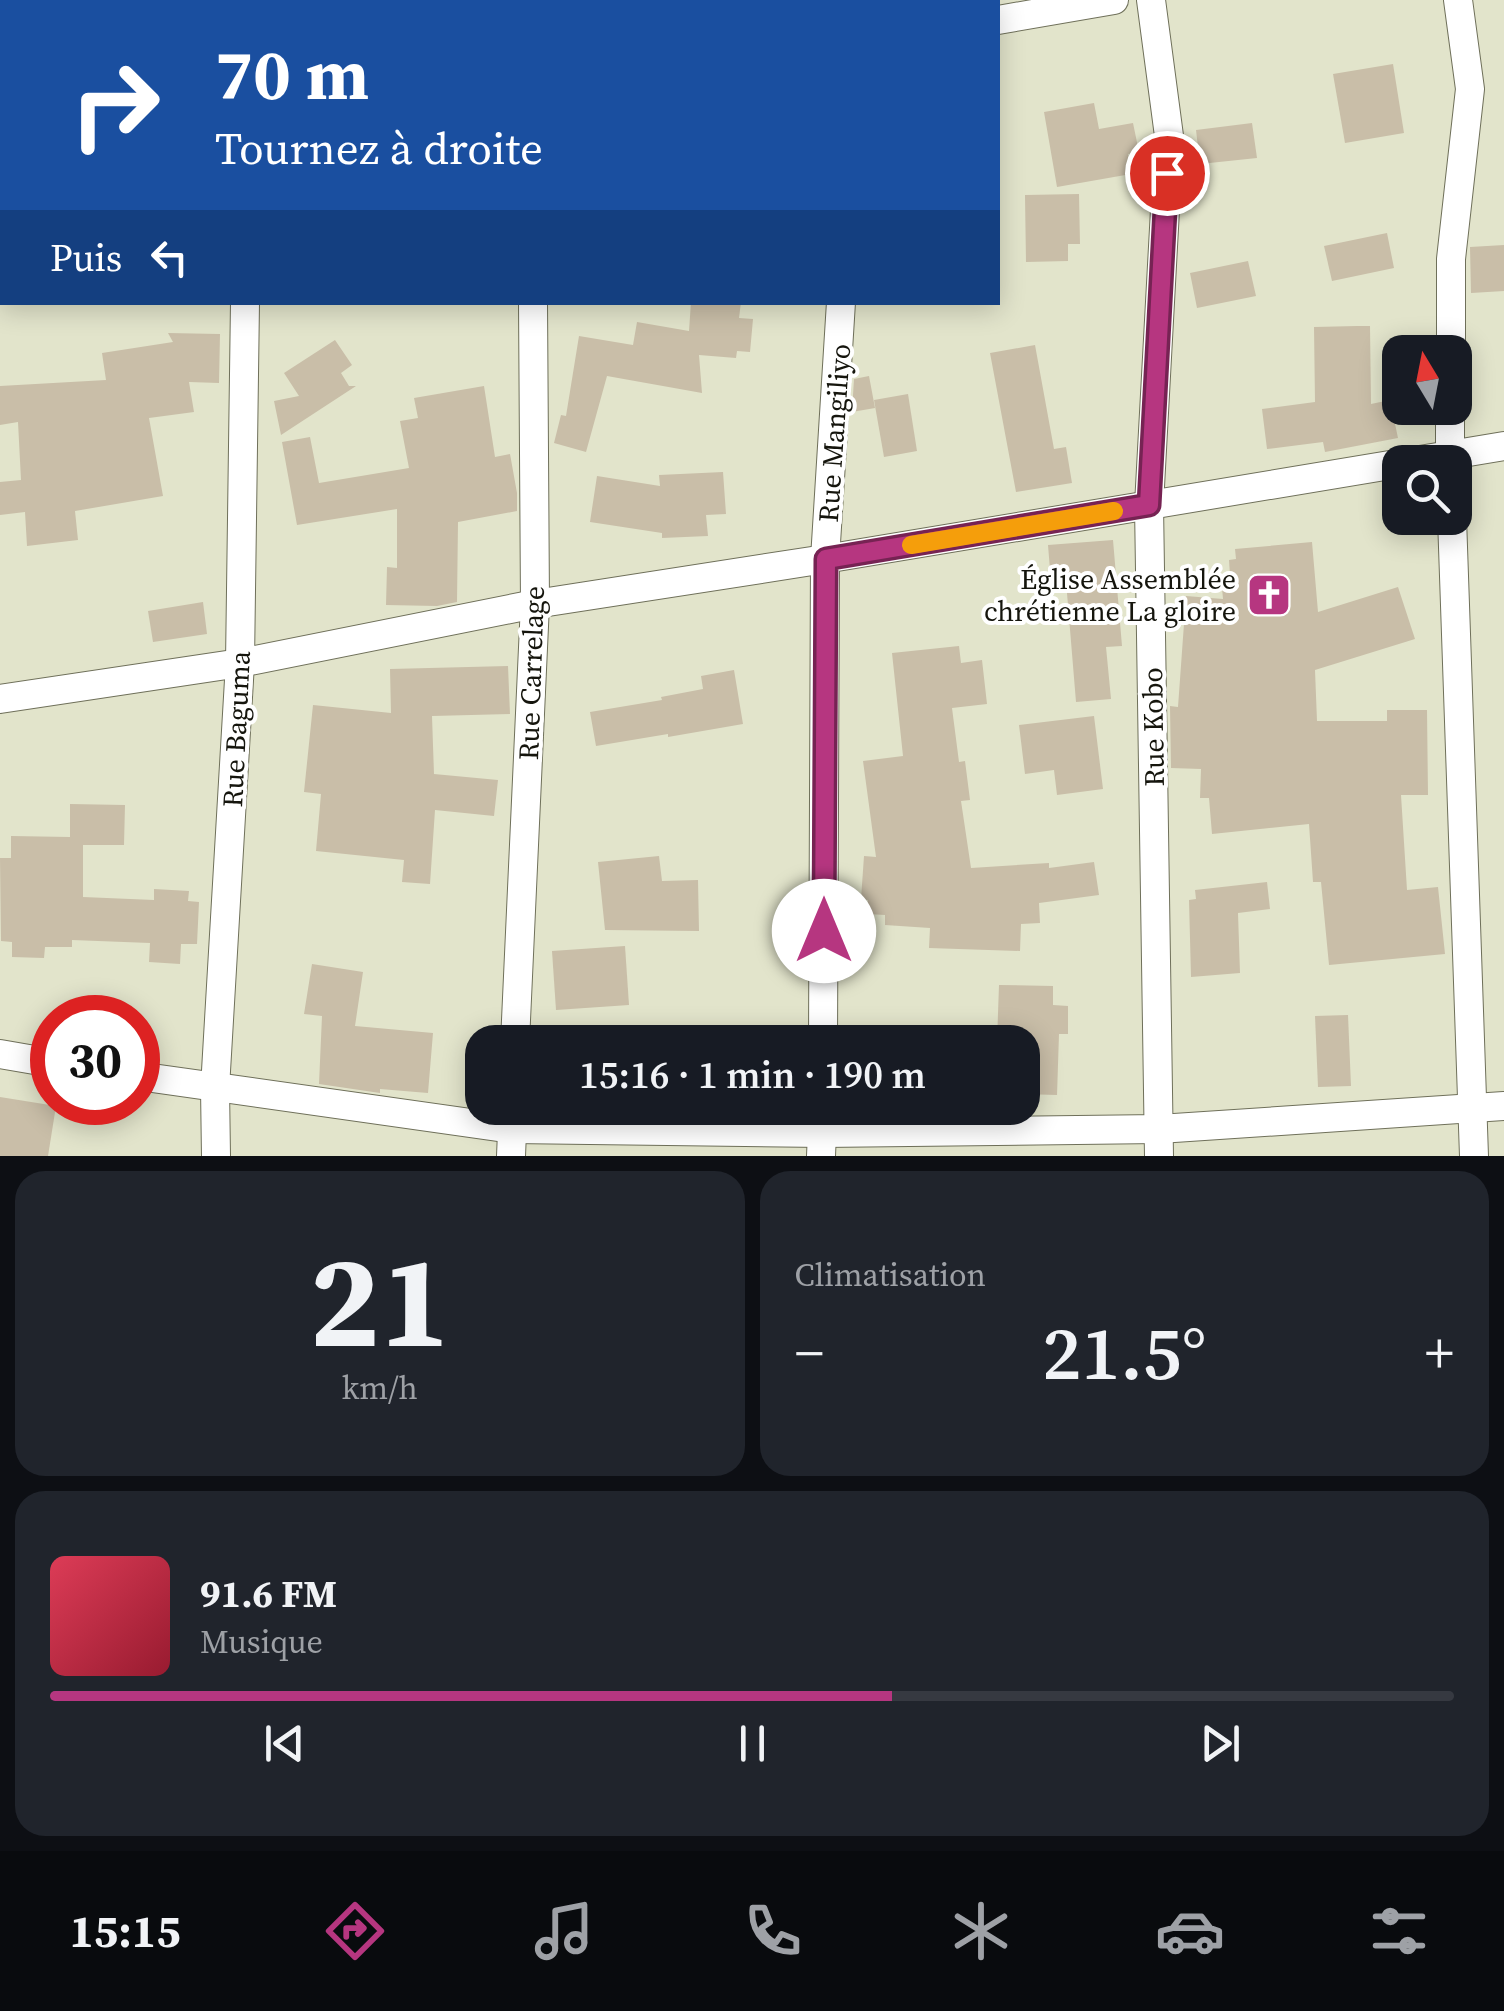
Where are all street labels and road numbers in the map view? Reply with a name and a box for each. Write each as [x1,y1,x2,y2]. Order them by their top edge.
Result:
street label: Rue Mangiliyo [809,342,859,524]
street label: Rue Carrelage [509,585,553,761]
street label: Rue Baguma [213,649,259,808]
street label: Rue Kobo [1133,667,1173,787]

